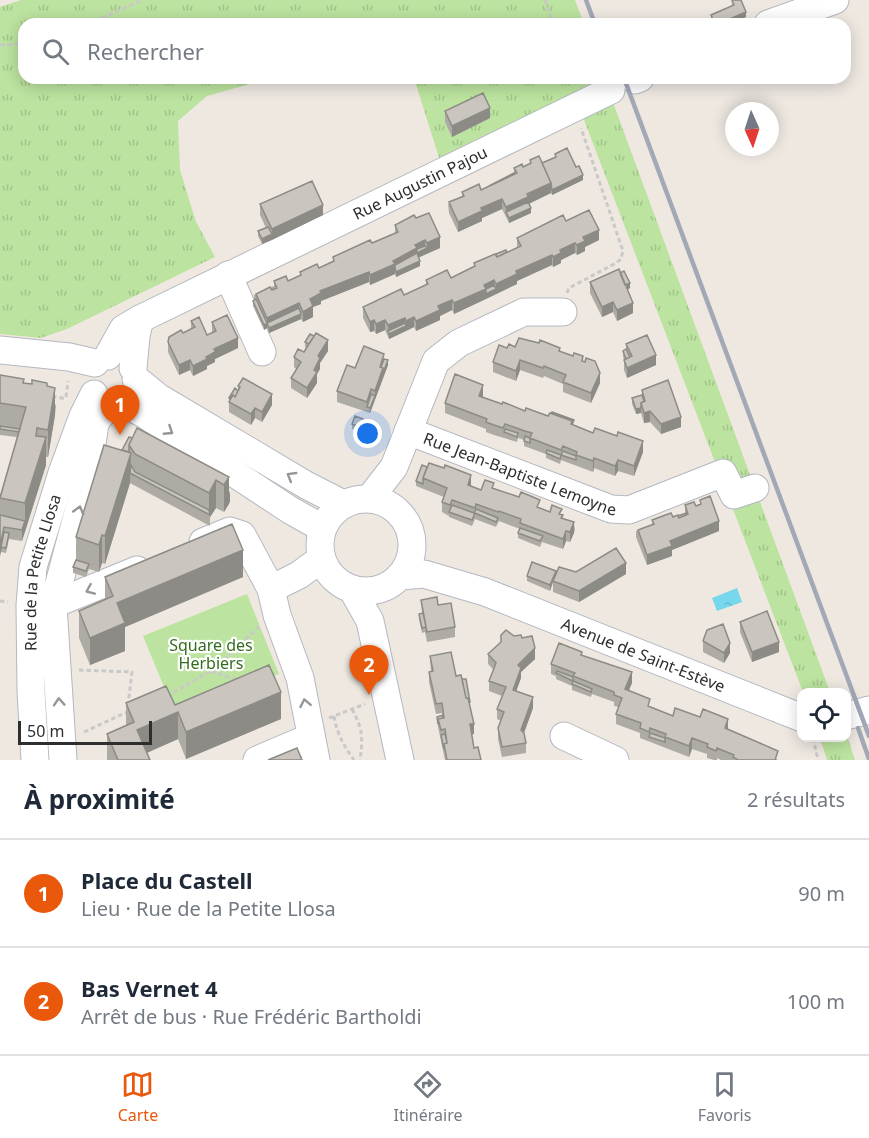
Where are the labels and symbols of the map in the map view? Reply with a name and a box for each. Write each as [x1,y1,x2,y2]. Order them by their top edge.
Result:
north arrow [725,102,779,156]
street label: Rue Augustin Pajou [349,141,491,225]
pin: 1 [100,386,140,435]
your location [353,419,382,448]
one-way arrow [163,423,173,435]
street label: Rue Jean-Baptiste Lemoyne [420,427,617,520]
one-way arrow [287,472,297,484]
street label: Rue de la Petite Llosa [19,491,66,651]
one-way arrow [72,505,84,516]
one-way arrow [85,583,96,595]
street label: Avenue de Saint-Estève [558,612,728,697]
park label: Square des Herbiers [169,634,253,674]
pin: 2 [350,646,388,695]
one-way arrow [53,697,66,706]
one-way arrow [299,698,312,708]
scale bar [18,718,152,746]

